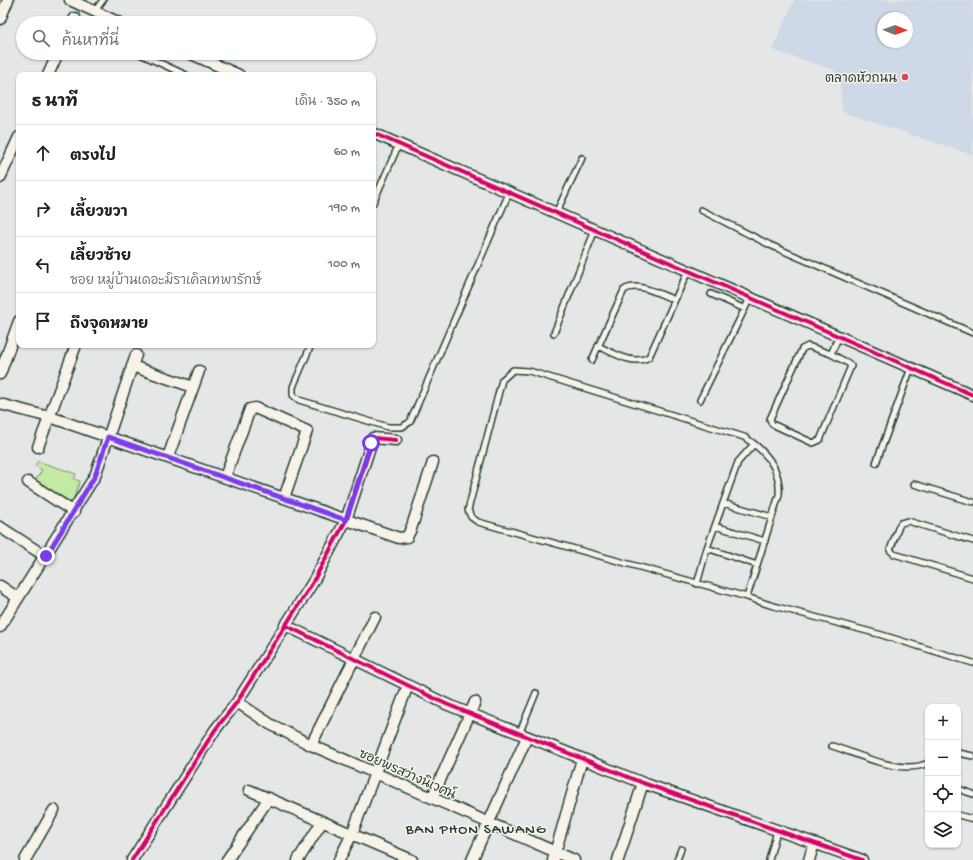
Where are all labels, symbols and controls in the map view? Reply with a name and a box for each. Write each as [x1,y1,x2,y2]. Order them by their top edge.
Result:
north arrow [877,12,913,48]
search box [16,16,376,60]
icon: search [30,27,52,49]
text: ค้นหาที่นี่ [62,33,119,51]
place label: ตลาดหัวถนน [825,70,897,87]
marker: ตลาดหัวถนน [900,72,910,82]
text: 5 นาที [32,93,78,113]
text: เดิน · 350 m [295,95,360,110]
icon: ahead [32,142,54,164]
text: 60 m [334,145,360,160]
text: ตรงไป [70,148,116,166]
icon: right [32,198,54,220]
text: 190 m [329,201,360,216]
text: เลี้ยวขวา [70,204,128,222]
text: เลี้ยวซ้าย [70,248,131,266]
icon: left [32,254,54,276]
text: 100 m [328,257,360,272]
text: ซอย หมู่บ้านเดอะมิราเคิลเทพารักษ์ [70,274,262,289]
icon: arrive [32,310,54,332]
text: ถึงจุดหมาย [70,316,148,334]
route start [362,434,380,452]
route end [37,547,55,565]
map controls [925,704,961,848]
button: + [925,704,961,740]
button: − [925,740,961,776]
street label: ซอยพรสว่างนิเวศน์ [356,743,460,804]
button: locate [925,776,961,812]
button: layers [925,812,961,848]
district label: BAN PHON SAWANG [405,821,546,839]

